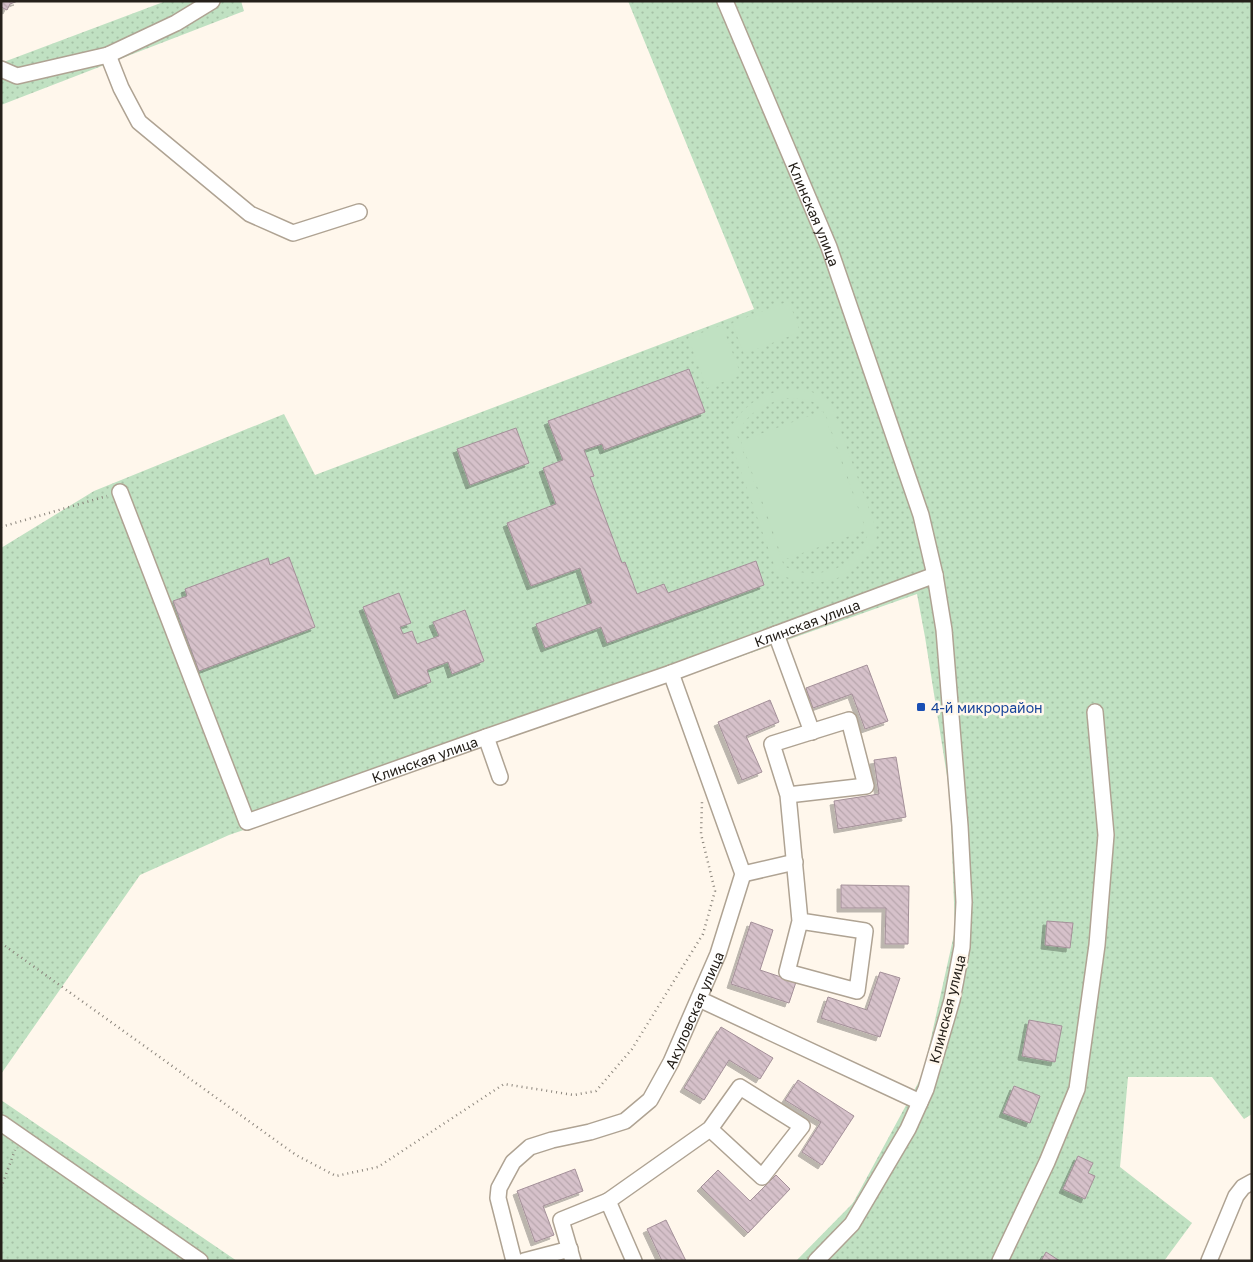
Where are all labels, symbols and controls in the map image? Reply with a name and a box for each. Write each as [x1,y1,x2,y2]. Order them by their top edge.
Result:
street label: Клинская улица [785,159,843,268]
street label: Клинская улица [752,595,862,650]
place label: 4-й микрорайон [931,699,1043,716]
marker: 4-й микрорайон [915,701,927,713]
street label: Клинская улица [369,732,480,786]
street label: Акуловская улица [661,949,727,1071]
street label: Клинская улица [925,953,969,1065]

